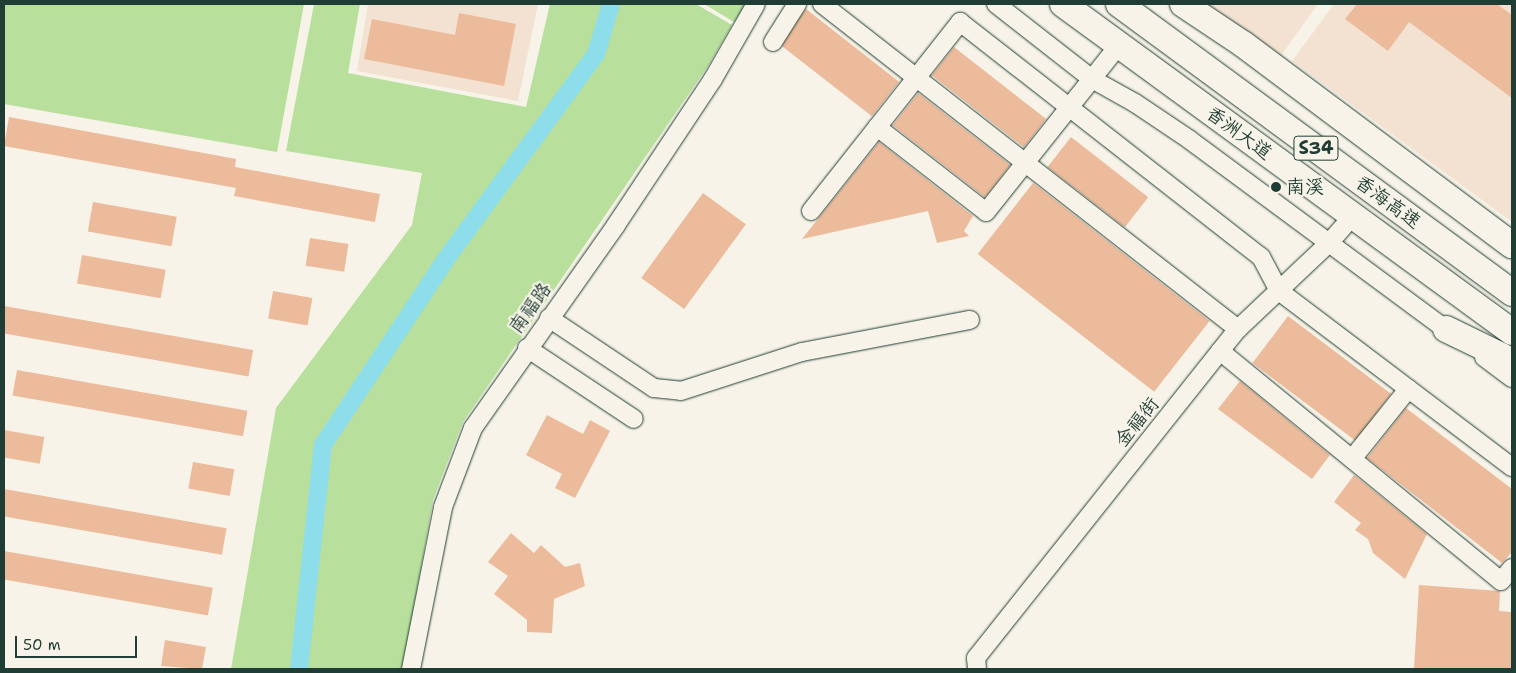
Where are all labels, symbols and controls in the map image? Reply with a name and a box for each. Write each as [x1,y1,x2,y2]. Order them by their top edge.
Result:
street label: 香洲大道 [1202,101,1276,165]
road number: S34 [1292,132,1340,164]
street label: 香海高速 [1351,170,1425,234]
place label: 南溪 [1286,176,1324,198]
marker: 南溪 [1270,181,1282,193]
street label: 南福路 [504,278,556,338]
street label: 金福街 [1110,393,1164,451]
scale bar [18,626,140,658]
text: 50 m [23,635,61,655]

